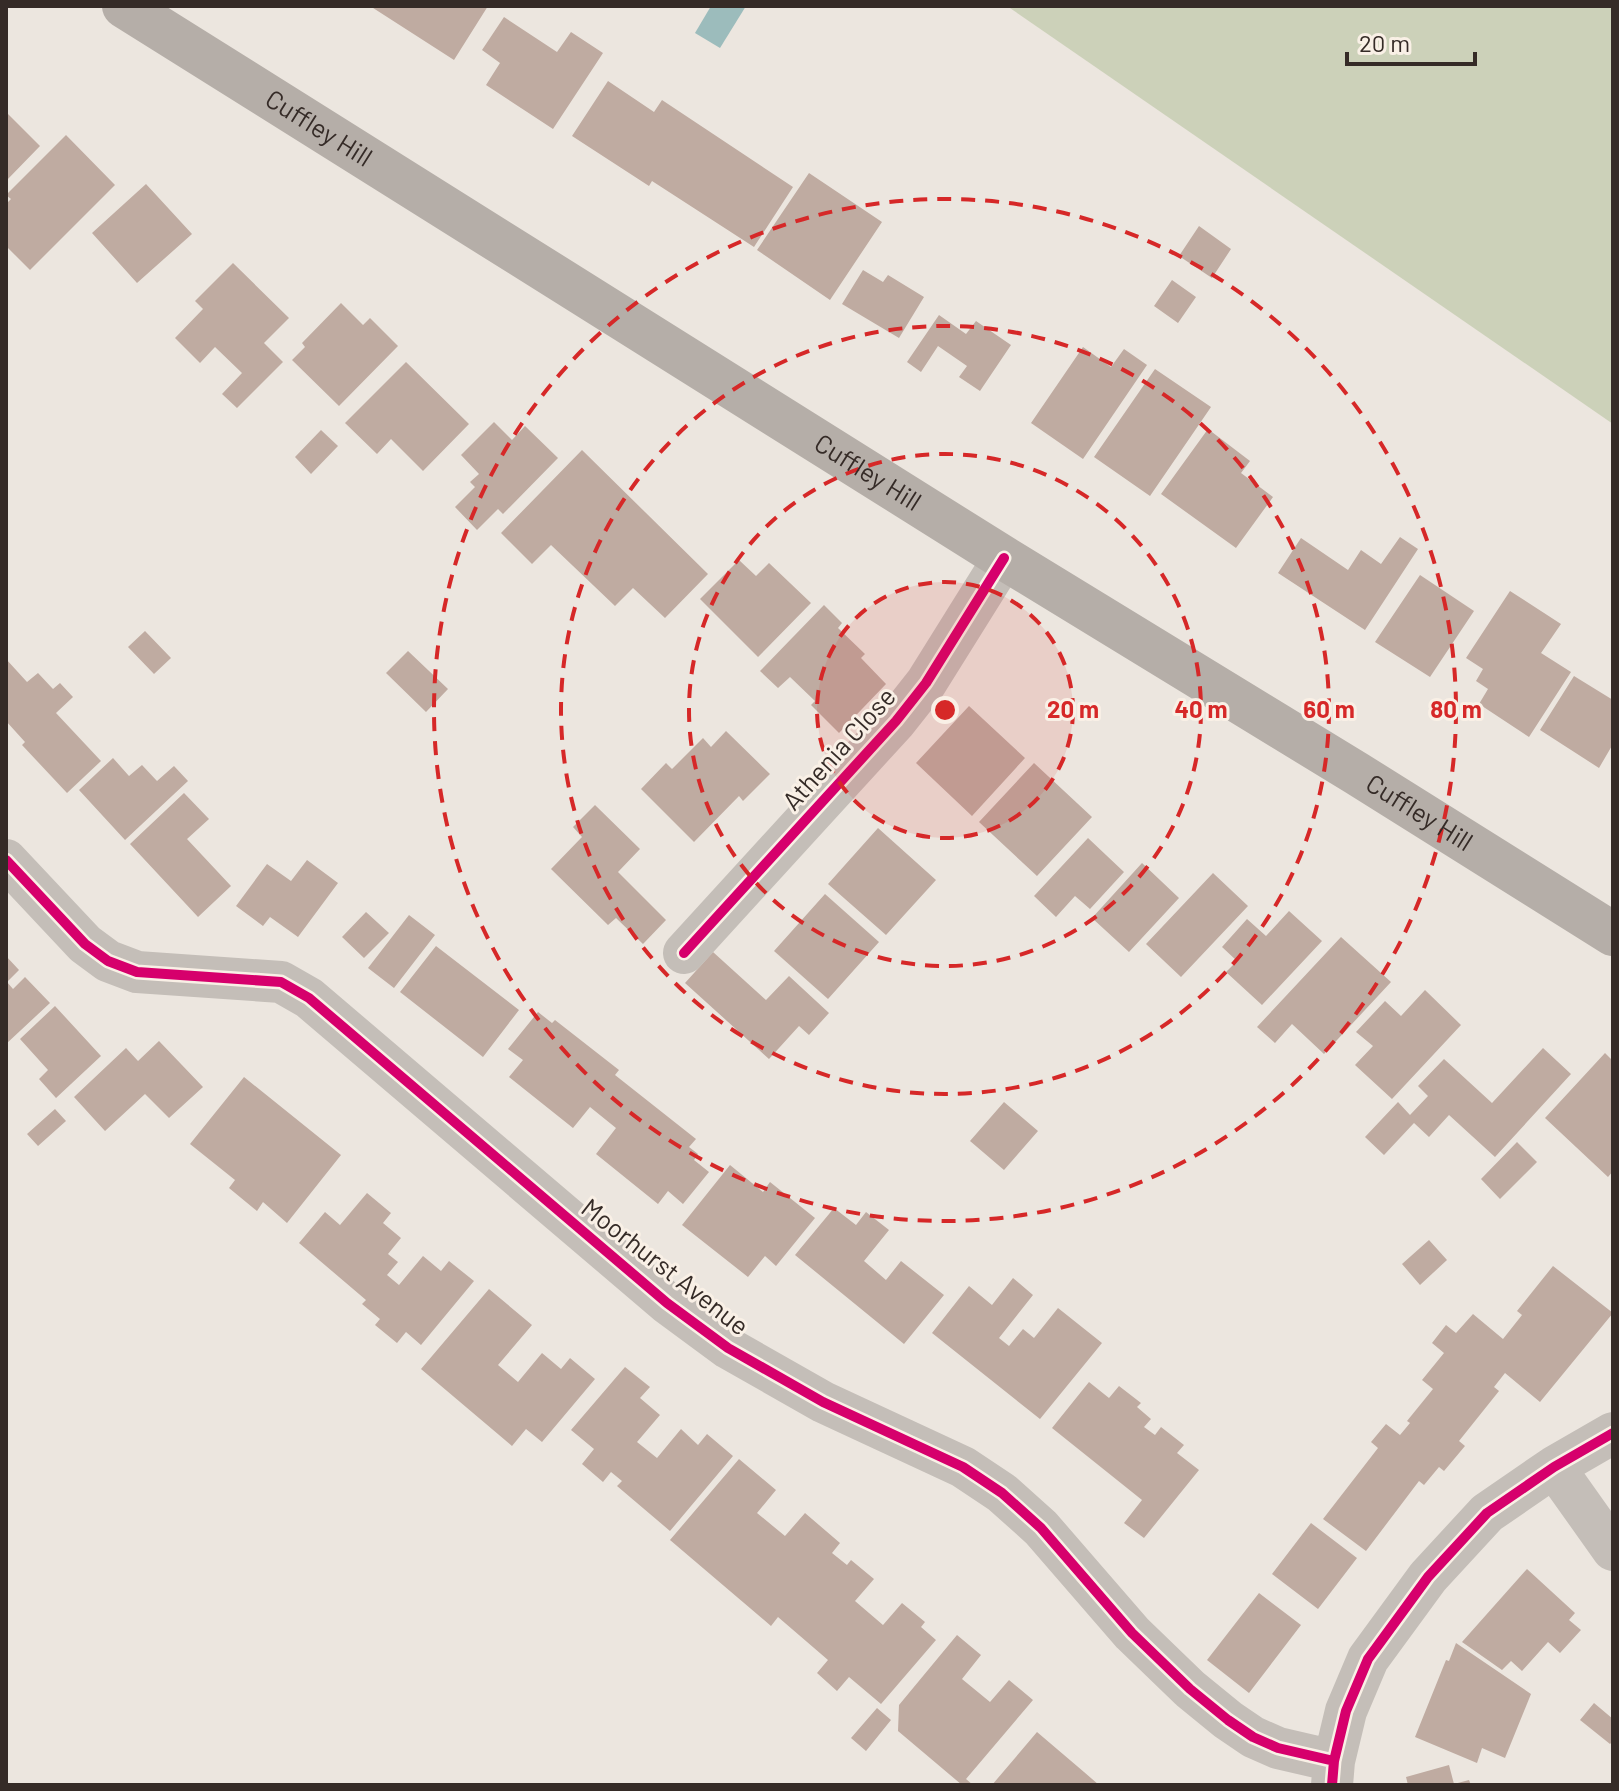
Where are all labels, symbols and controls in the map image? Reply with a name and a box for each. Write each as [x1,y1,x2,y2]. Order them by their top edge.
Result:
scale bar [1347,16,1475,66]
text: 20 m [1359,28,1410,57]
street label: Cuffley Hill [261,82,379,172]
street label: Cuffley Hill [810,426,928,516]
street label: Athenia Close [775,680,901,816]
text: 20 m [1047,694,1099,723]
text: 40 m [1174,694,1228,723]
text: 60 m [1303,694,1355,723]
text: 80 m [1430,694,1482,723]
centre of rings [931,696,959,724]
street label: Cuffley Hill [1361,766,1479,856]
street label: Moorhurst Avenue [576,1191,756,1341]

